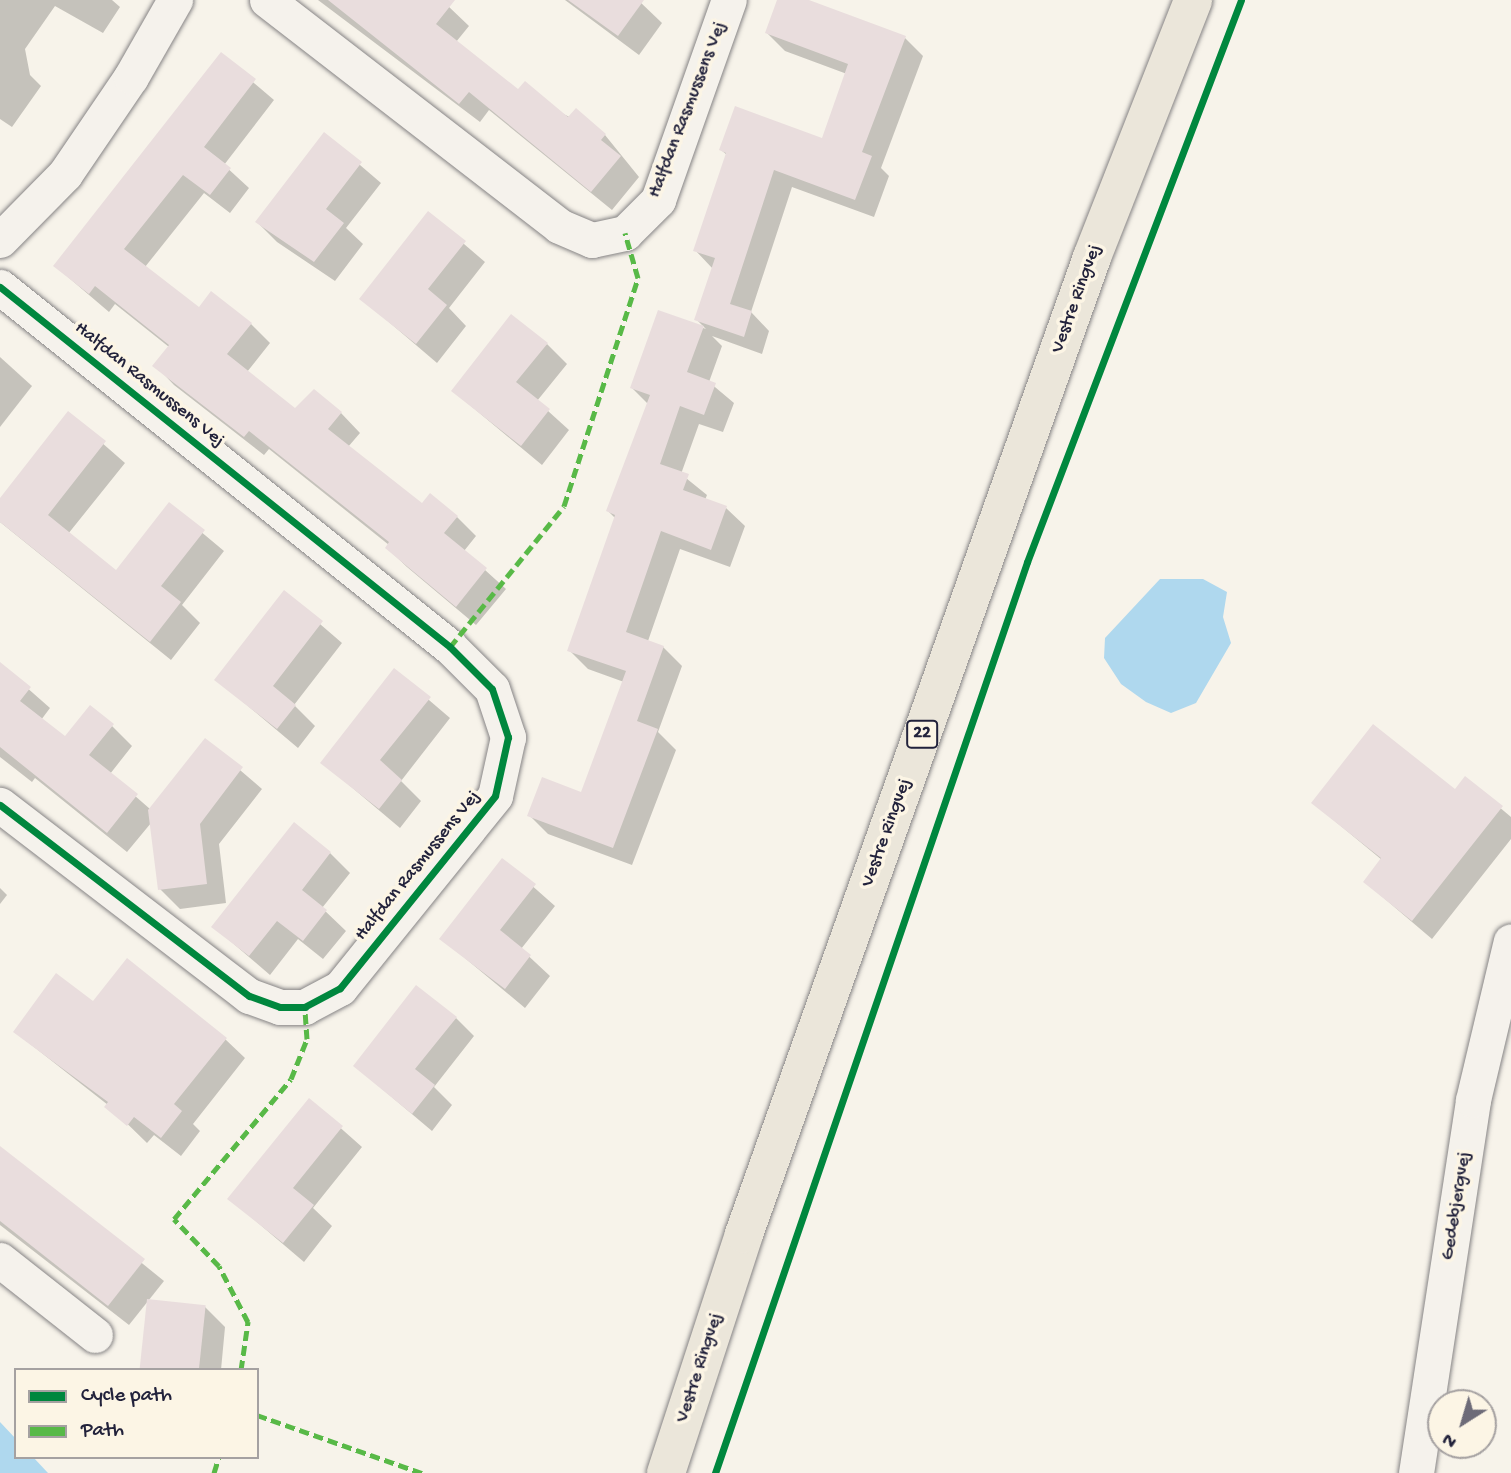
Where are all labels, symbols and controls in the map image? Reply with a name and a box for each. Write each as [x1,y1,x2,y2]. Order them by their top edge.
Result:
street label: Halfdan Rasmussens Vej [644,19,732,201]
street label: Vestre Ringvej [1047,242,1107,356]
street label: Halfdan Rasmussens Vej [69,317,229,453]
road number: 22 [904,720,940,748]
street label: Vestre Ringvej [857,776,917,890]
street label: Halfdan Rasmussens Vej [350,786,486,946]
street label: Gedebjergvej [1437,1150,1477,1262]
street label: Vestre Ringvej [672,1310,728,1426]
legend [14,1368,259,1459]
text: Cycle path [81,1384,172,1409]
north arrow [1427,1389,1497,1459]
text: Path [81,1419,124,1444]
text: N [1438,1427,1462,1452]

